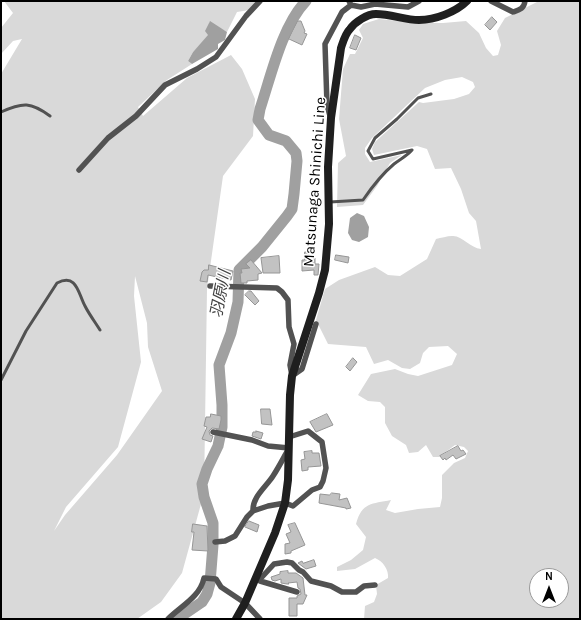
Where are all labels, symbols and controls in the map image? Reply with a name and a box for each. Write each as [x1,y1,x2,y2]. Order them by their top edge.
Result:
street label: Matsunaga Shinichi Line [300,96,330,268]
water label: 羽原川 [207,269,235,319]
north arrow [529,568,569,608]
text: N [545,570,553,583]

